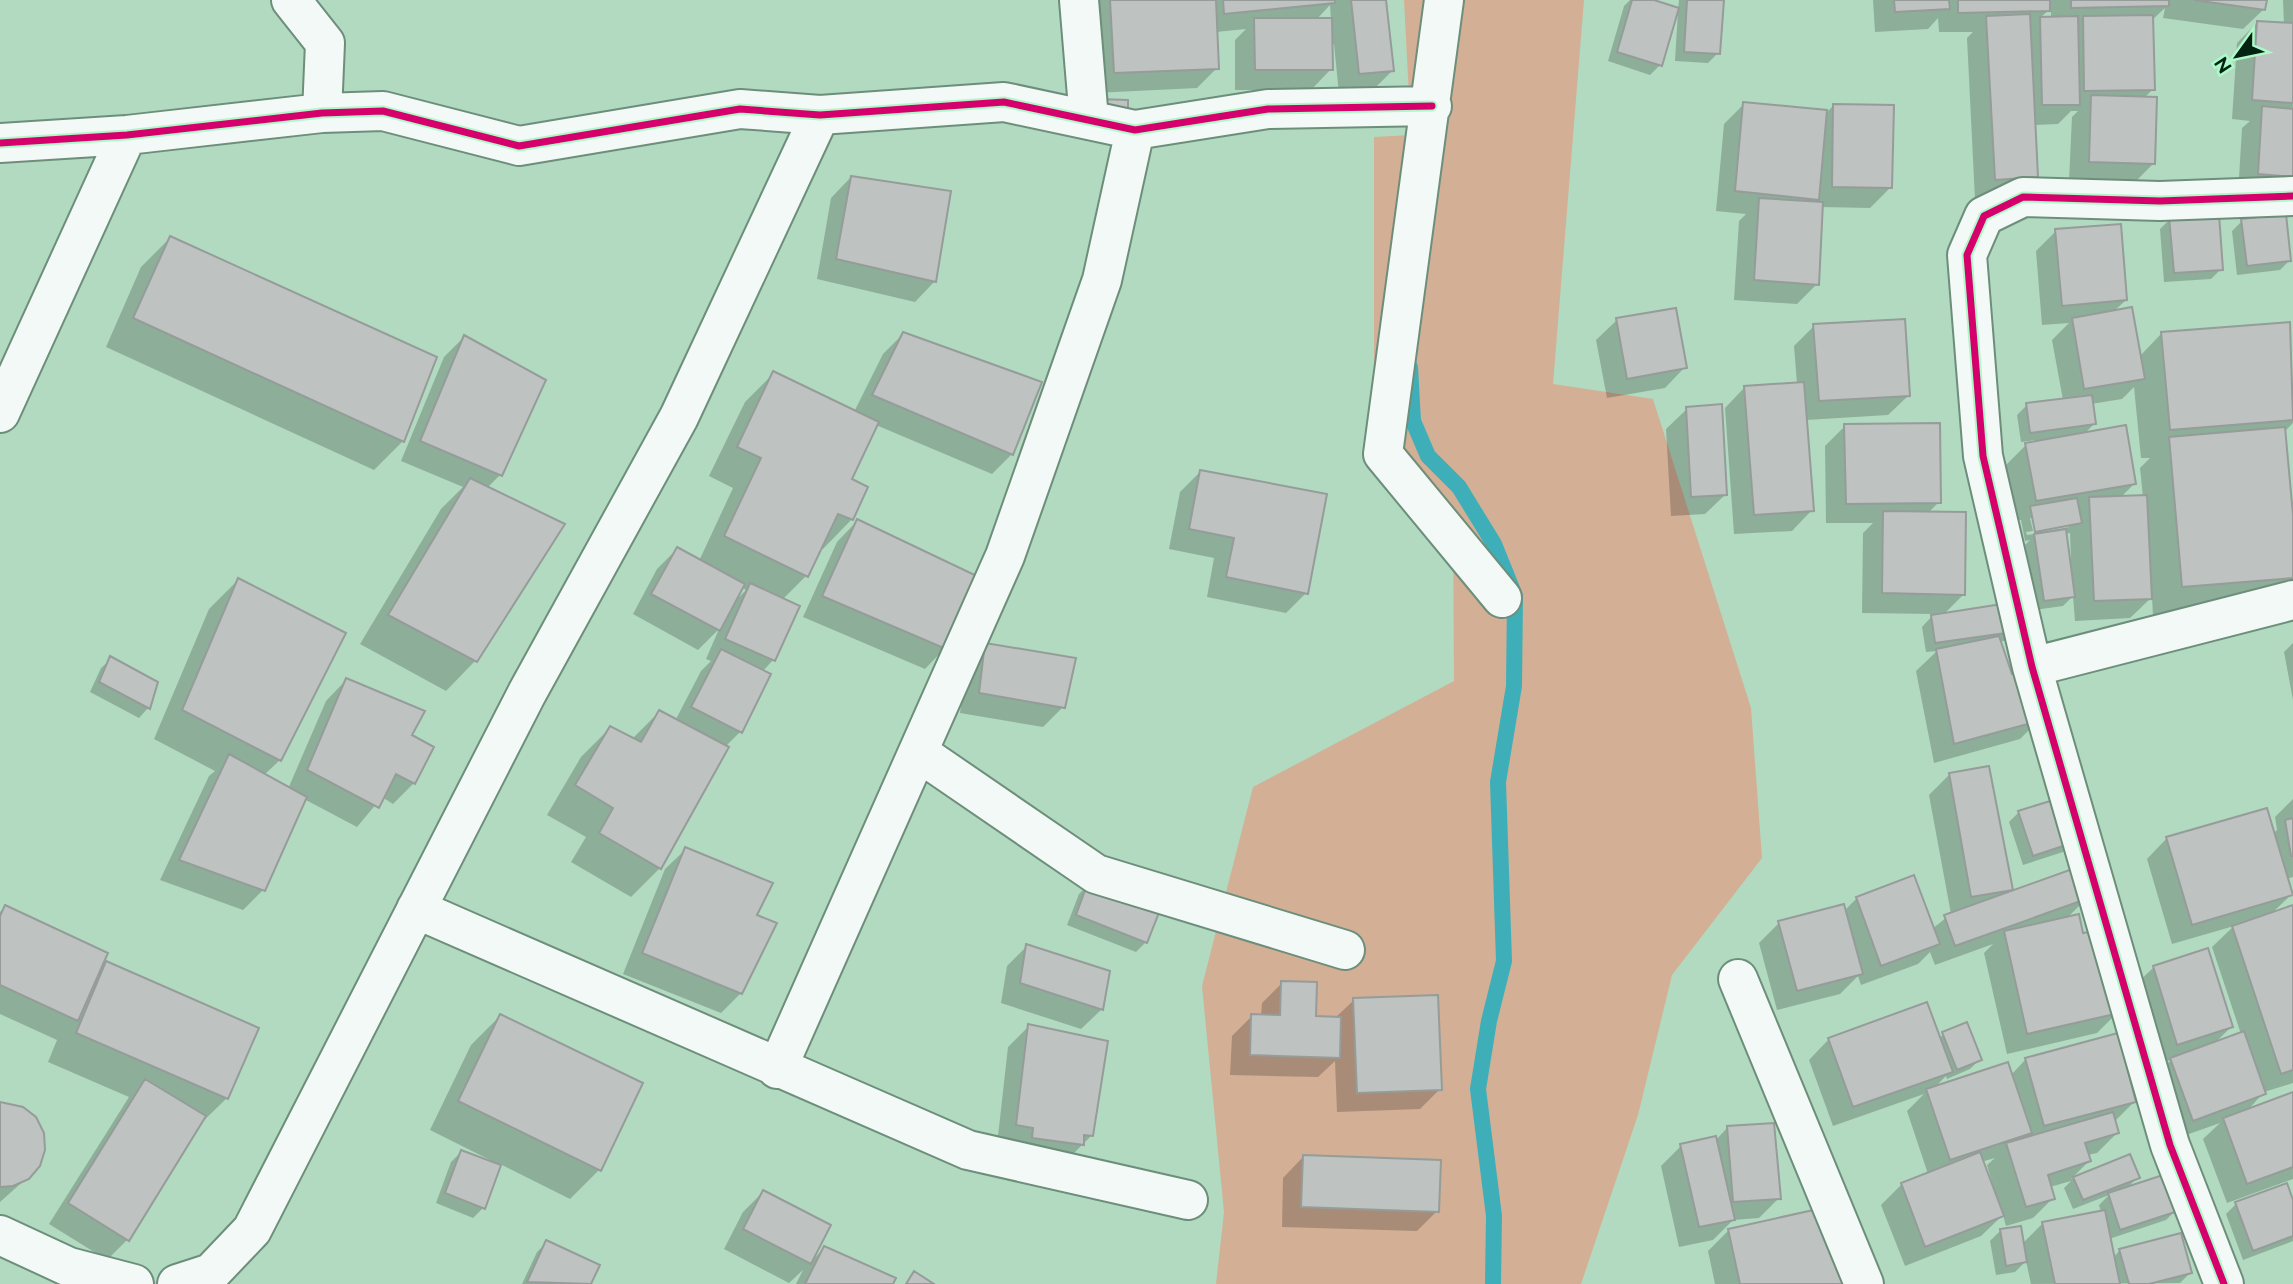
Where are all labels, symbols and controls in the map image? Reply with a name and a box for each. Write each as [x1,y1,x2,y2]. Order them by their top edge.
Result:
north arrow [2202,21,2272,91]
text: N [2210,53,2236,77]

